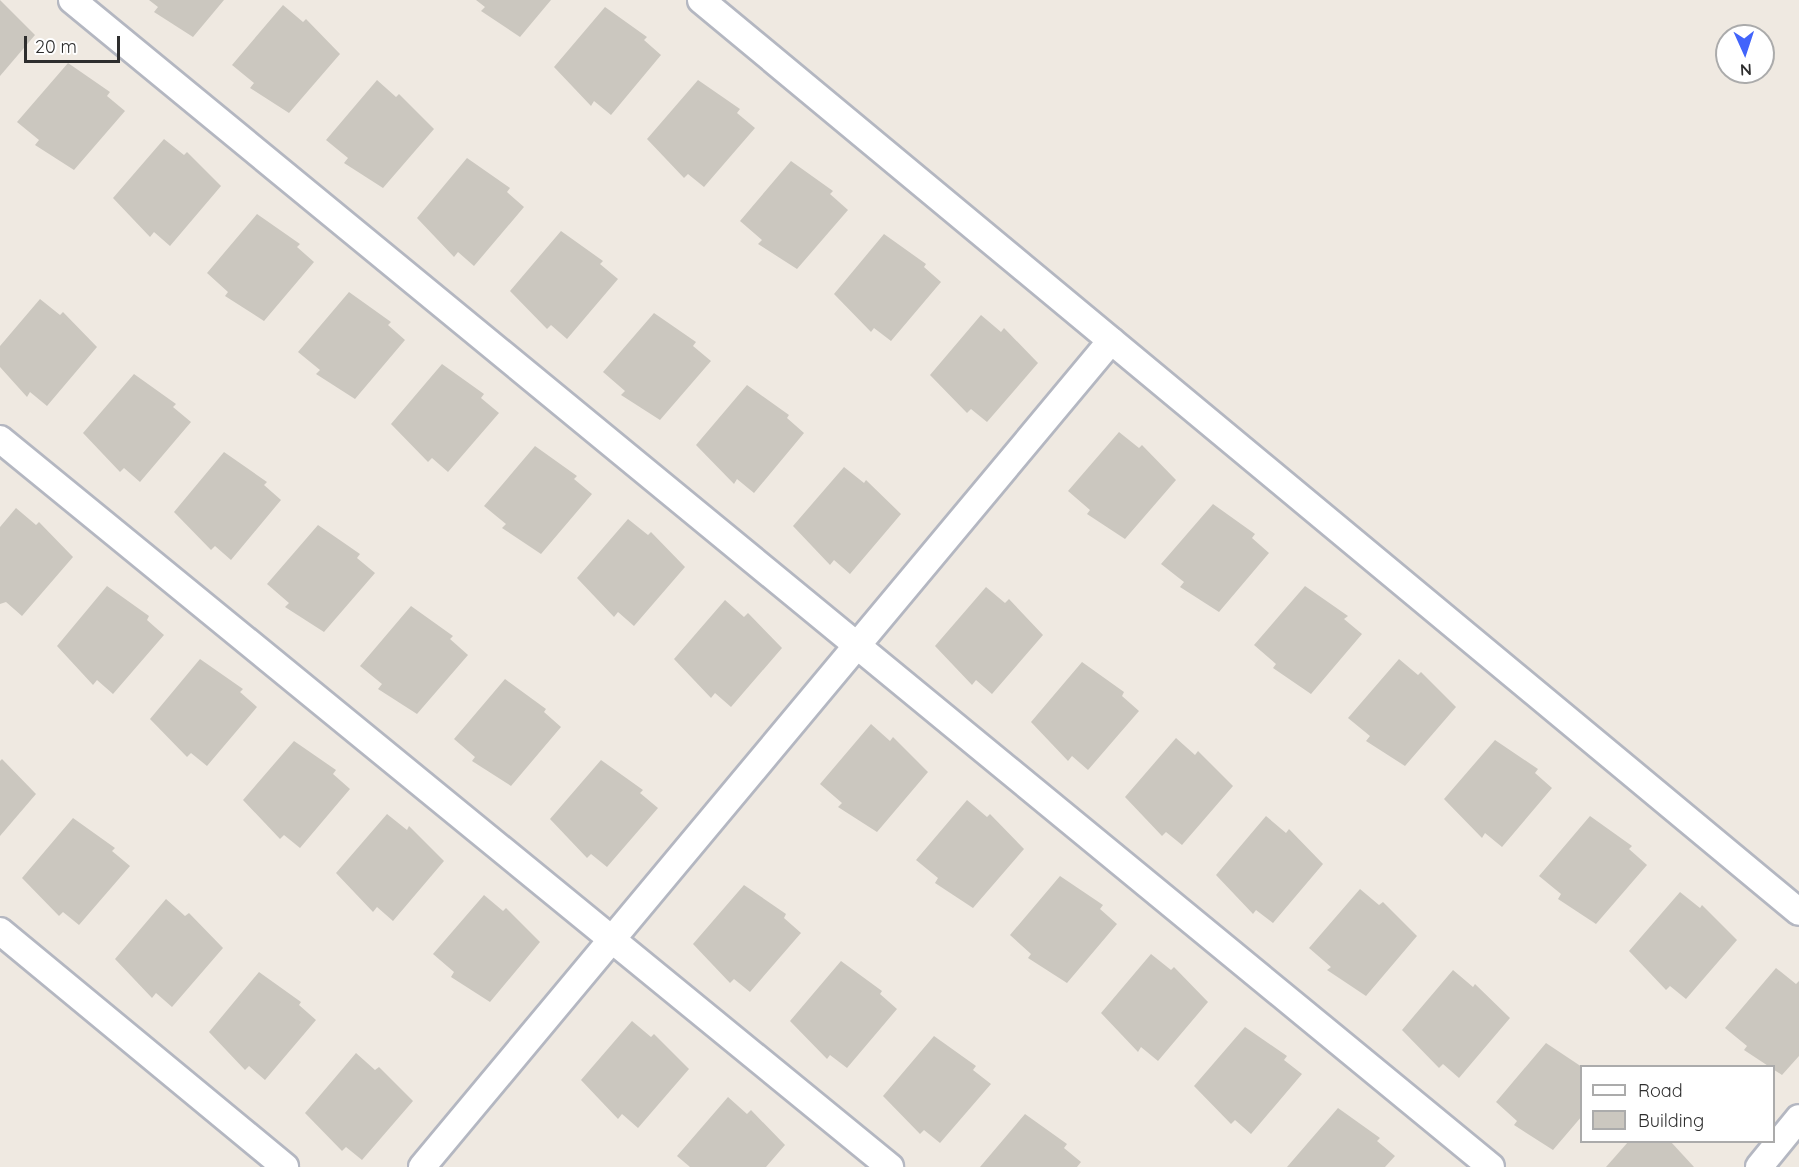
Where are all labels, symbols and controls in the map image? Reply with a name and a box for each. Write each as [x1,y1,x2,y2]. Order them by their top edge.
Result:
scale bar [27,24,123,62]
north arrow [1715,24,1775,84]
text: 20 m [35,35,77,58]
text: N [1739,60,1752,80]
legend [1580,1065,1775,1143]
text: Road [1638,1079,1683,1102]
text: Building [1638,1109,1704,1132]

